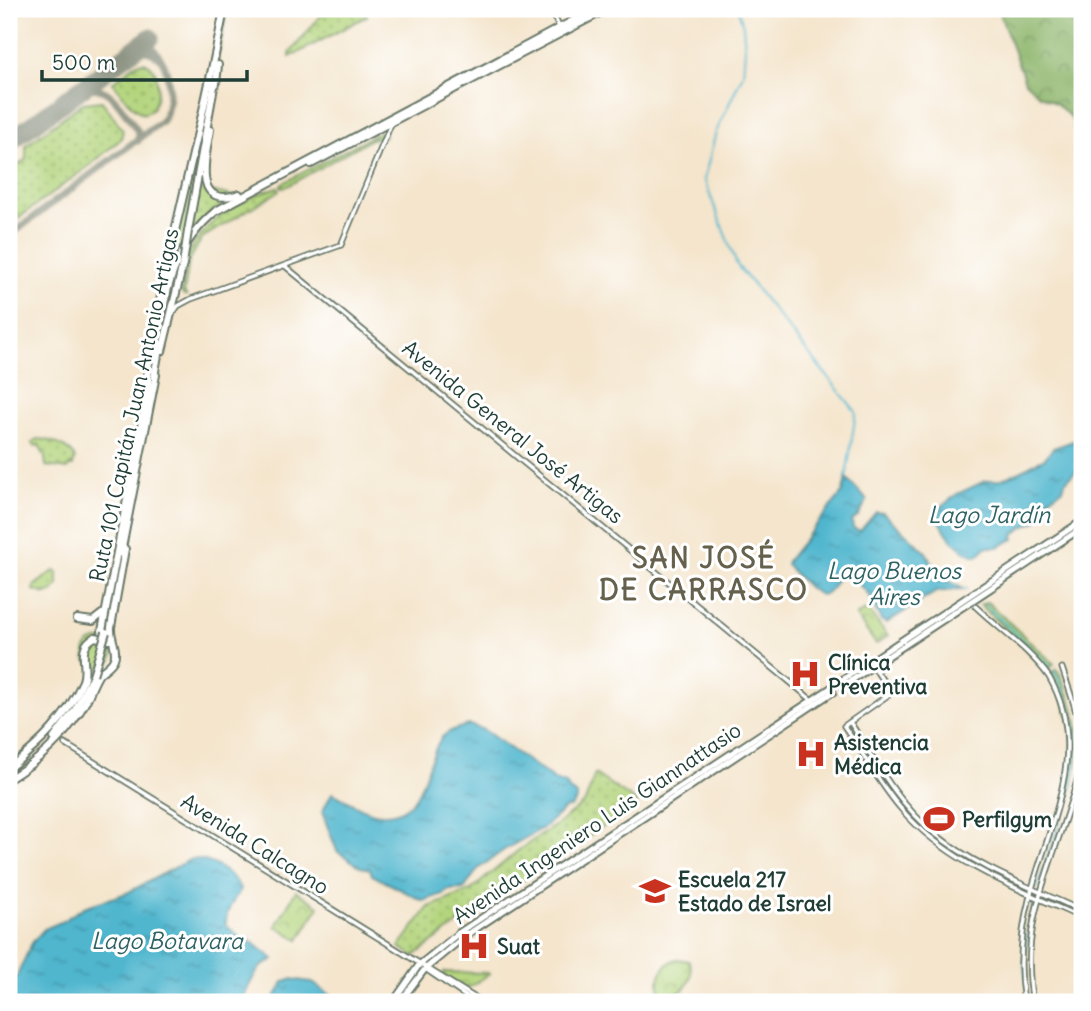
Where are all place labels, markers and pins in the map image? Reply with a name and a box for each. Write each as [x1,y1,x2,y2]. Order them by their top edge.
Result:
place label: Clínica Preventiva [828,649,927,700]
hospital icon: Clínica Preventiva [788,657,822,691]
place label: Asistencia Médica [834,729,929,780]
hospital icon: Asistencia Médica [794,737,828,771]
sports icon: Perfilgym [922,802,956,836]
place label: Perfilgym [962,806,1053,833]
place label: Escuela 217 Estado de Israel [678,866,832,917]
school or university icon: Escuela 217 Estado de Israel [638,874,672,908]
hospital icon: Suat [457,929,491,963]
place label: Suat [497,933,541,960]

